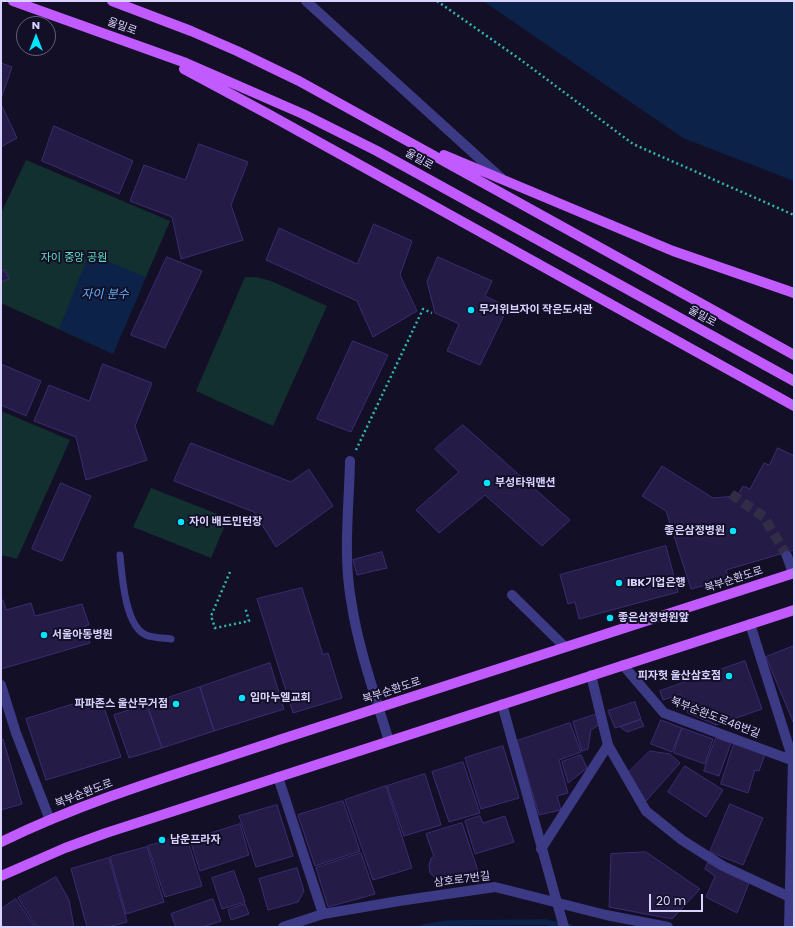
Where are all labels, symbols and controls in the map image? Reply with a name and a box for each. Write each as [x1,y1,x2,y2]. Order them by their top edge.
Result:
north arrow [16,16,56,56]
street label: 울밀로 [105,16,139,38]
text: N [32,17,40,33]
street label: 울밀로 [403,147,435,173]
park label: 자이 중앙 공원 [41,251,107,265]
water label: 자이 분수 [81,288,129,302]
place label: 무거위브자이 작은도서관 [479,303,593,317]
street label: 울밀로 [686,304,718,330]
marker: 무거위브자이 작은도서관 [466,305,476,315]
place label: 부성타워맨션 [495,476,556,490]
marker: 부성타워맨션 [482,478,492,488]
place label: 자이 배드민턴장 [189,515,262,529]
marker: 자이 배드민턴장 [176,517,186,527]
place label: 좋은삼정병원 [664,524,725,538]
marker: 좋은삼정병원 [728,526,738,536]
street label: 북부순환도로 [703,564,765,596]
place label: IBK기업은행 [627,576,686,590]
marker: IBK기업은행 [614,578,624,588]
place label: 좋은삼정병원앞 [618,611,689,625]
marker: 좋은삼정병원앞 [605,613,615,623]
place label: 서울아동병원 [52,628,113,642]
marker: 서울아동병원 [39,630,49,640]
place label: 피자헛 울산삼호점 [638,669,721,683]
marker: 피자헛 울산삼호점 [724,671,734,681]
street label: 북부순환도로 [361,675,423,707]
place label: 임마누엘교회 [250,691,311,705]
marker: 임마누엘교회 [237,693,247,703]
street label: 북부순환도로46번길 [668,695,762,741]
place label: 파파존스 울산무거점 [75,697,168,711]
marker: 파파존스 울산무거점 [171,699,181,709]
street label: 북부순환도로 [53,777,115,811]
place label: 남운프라자 [170,833,221,847]
marker: 남운프라자 [157,835,167,845]
street label: 삼호로7번길 [433,870,491,890]
scale bar [651,886,705,912]
text: 20 m [656,892,686,909]

